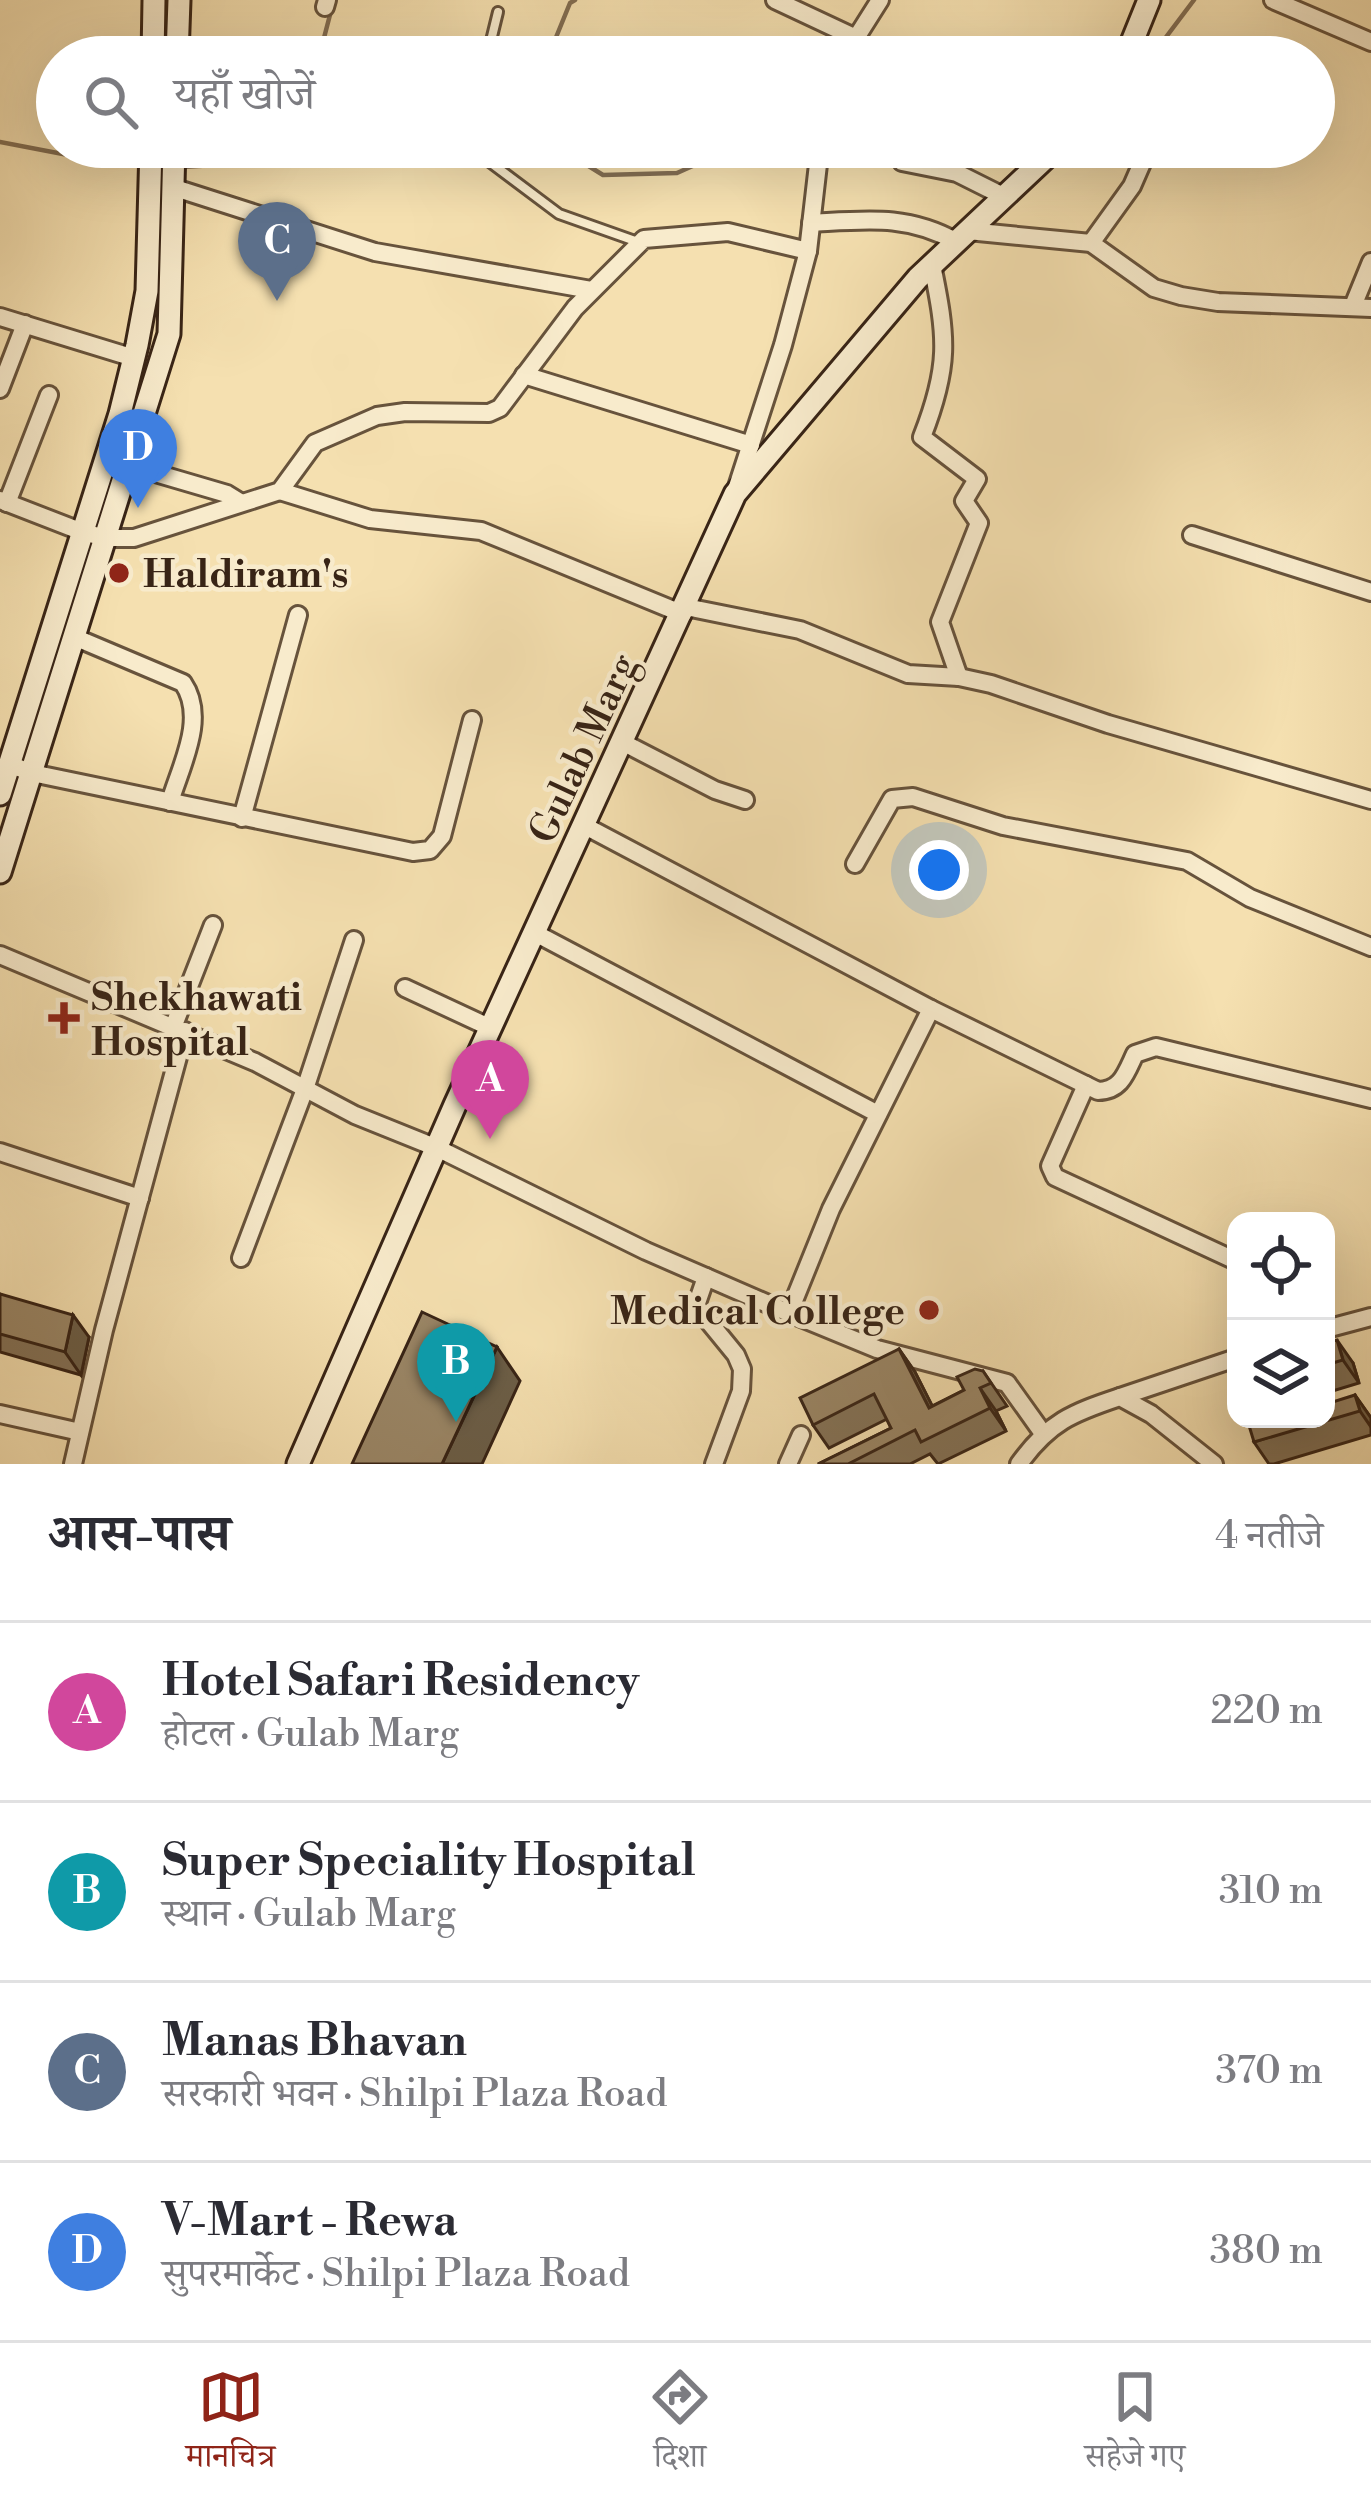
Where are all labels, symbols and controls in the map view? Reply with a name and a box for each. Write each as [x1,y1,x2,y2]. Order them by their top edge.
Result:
search box [36,36,1335,168]
text: यहाँ खोजें [174,67,315,124]
icon: search [78,69,144,135]
pin: C [238,202,316,301]
pin: D [99,409,177,508]
place label: Haldiram's [143,551,348,600]
marker: Haldiram's [106,560,132,586]
street label: Gulab Marg [519,646,649,852]
your location [909,840,969,900]
place label: Shekhawati Hospital [91,974,302,1068]
marker: Shekhawati Hospital [48,1002,80,1034]
pin: A [451,1040,529,1139]
map controls [1227,1212,1335,1428]
button: locate [1227,1212,1335,1320]
place label: Medical College [610,1288,905,1337]
marker: Medical College [916,1297,942,1323]
button: layers [1227,1320,1335,1428]
pin: B [417,1323,495,1422]
text: आस-पास [48,1503,230,1567]
text: 4 नतीजे [1215,1512,1323,1561]
text: Hotel Safari Residency [162,1653,639,1710]
text: A [73,1687,101,1736]
text: 220 m [1210,1687,1323,1736]
text: होटल · Gulab Marg [162,1710,460,1759]
text: Super Speciality Hospital [162,1833,695,1890]
text: B [72,1867,102,1916]
text: 310 m [1219,1867,1323,1916]
text: स्थान · Gulab Marg [162,1890,456,1939]
text: Manas Bhavan [162,2013,467,2070]
text: C [73,2047,101,2096]
text: 370 m [1215,2047,1323,2096]
text: सरकारी भवन · Shilpi Plaza Road [162,2070,667,2119]
text: V-Mart - Rewa [162,2193,457,2250]
text: D [71,2227,103,2276]
text: 380 m [1210,2227,1323,2276]
text: सुपरमार्केट · Shilpi Plaza Road [162,2250,630,2299]
tab: मानचित्र [186,2364,275,2488]
tab: दिशा [647,2364,713,2488]
tab: सहेजे गए [1085,2364,1185,2488]

